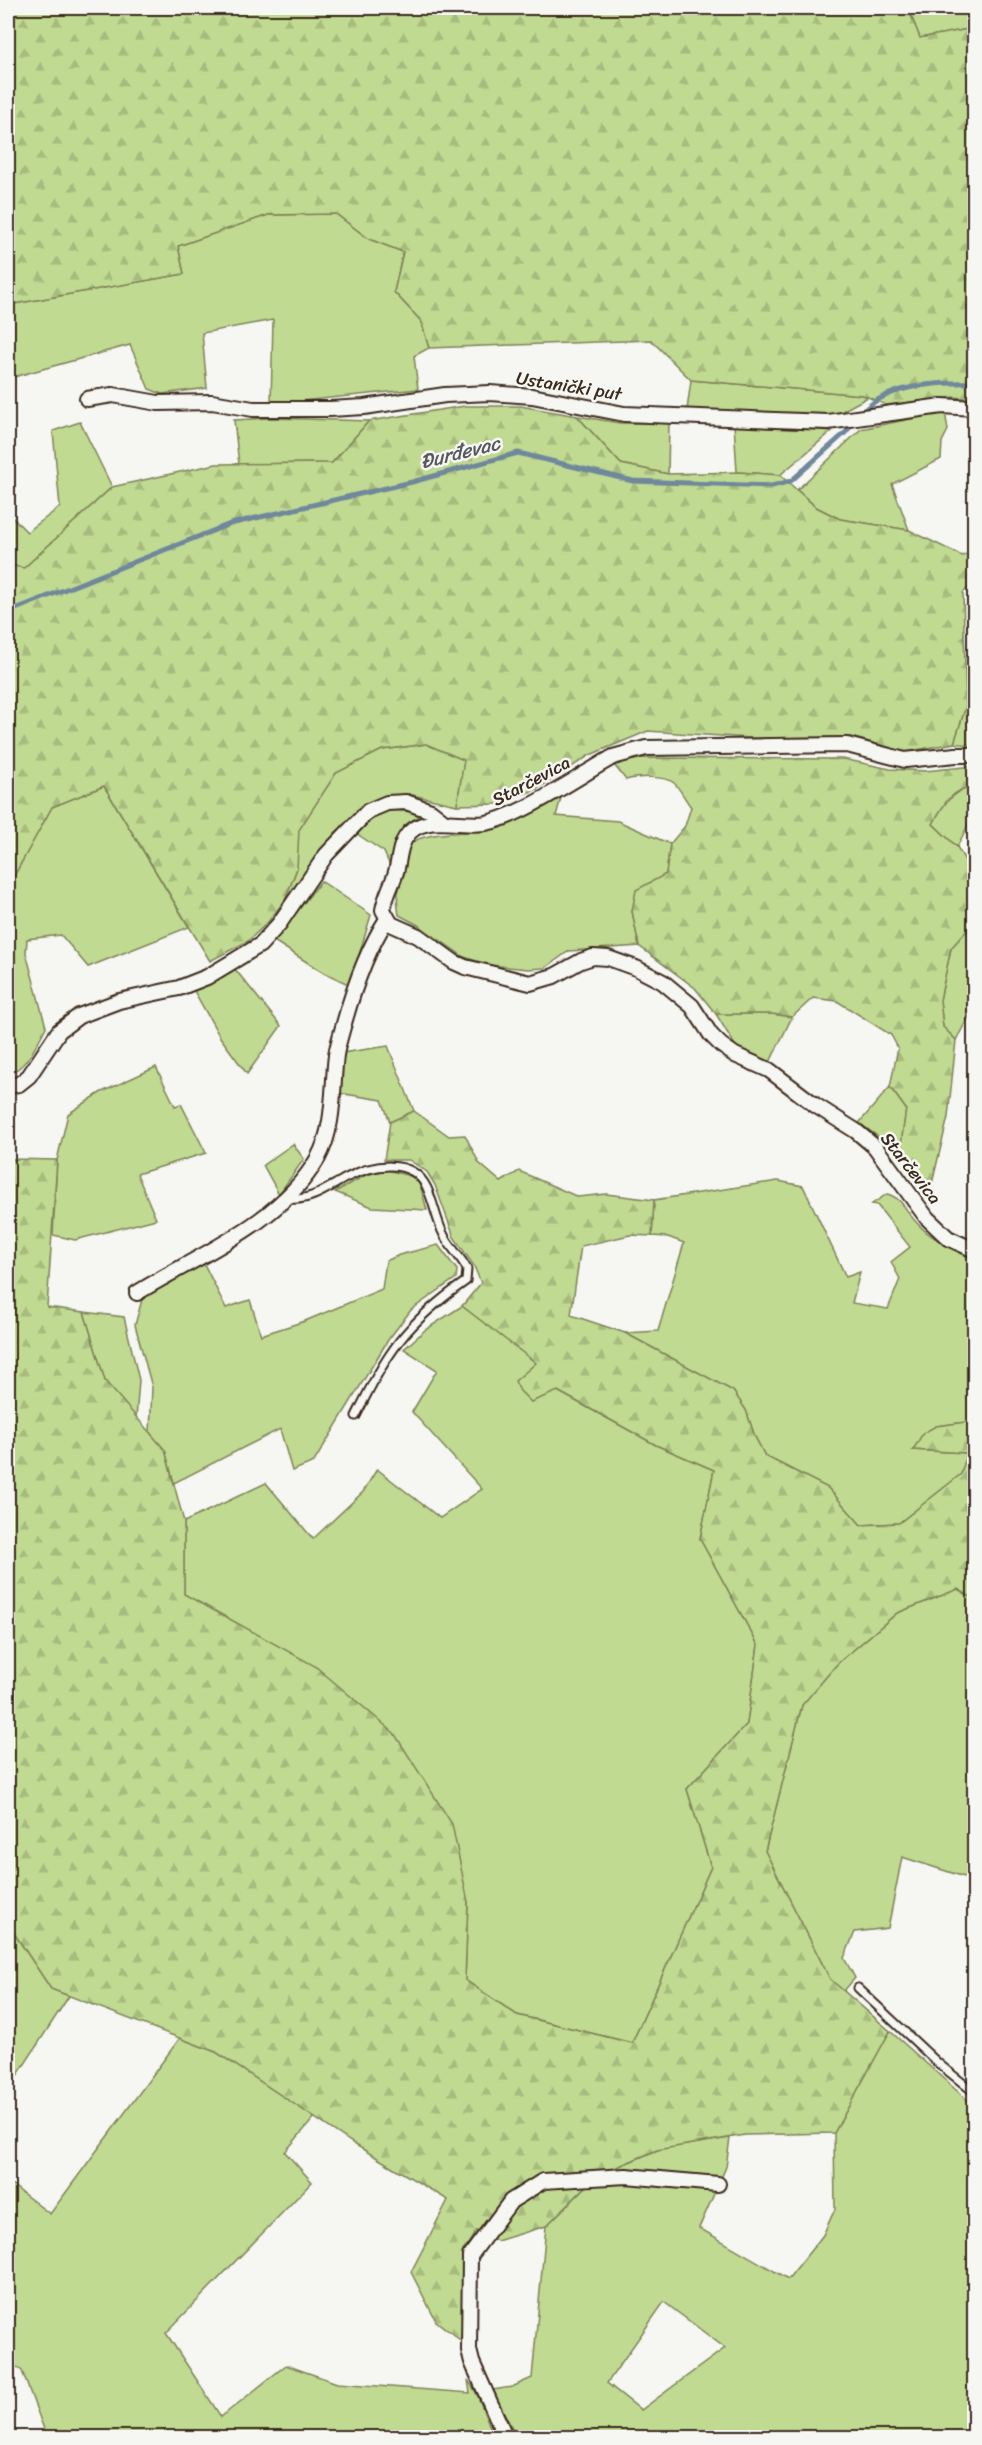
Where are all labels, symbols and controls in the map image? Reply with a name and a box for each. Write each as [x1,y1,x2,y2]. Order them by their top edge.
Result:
street label: Ustanički put [514,362,625,410]
water label: Đurđevac [417,425,506,479]
street label: Starčevica [486,747,576,815]
street label: Starčevica [872,1125,950,1211]

